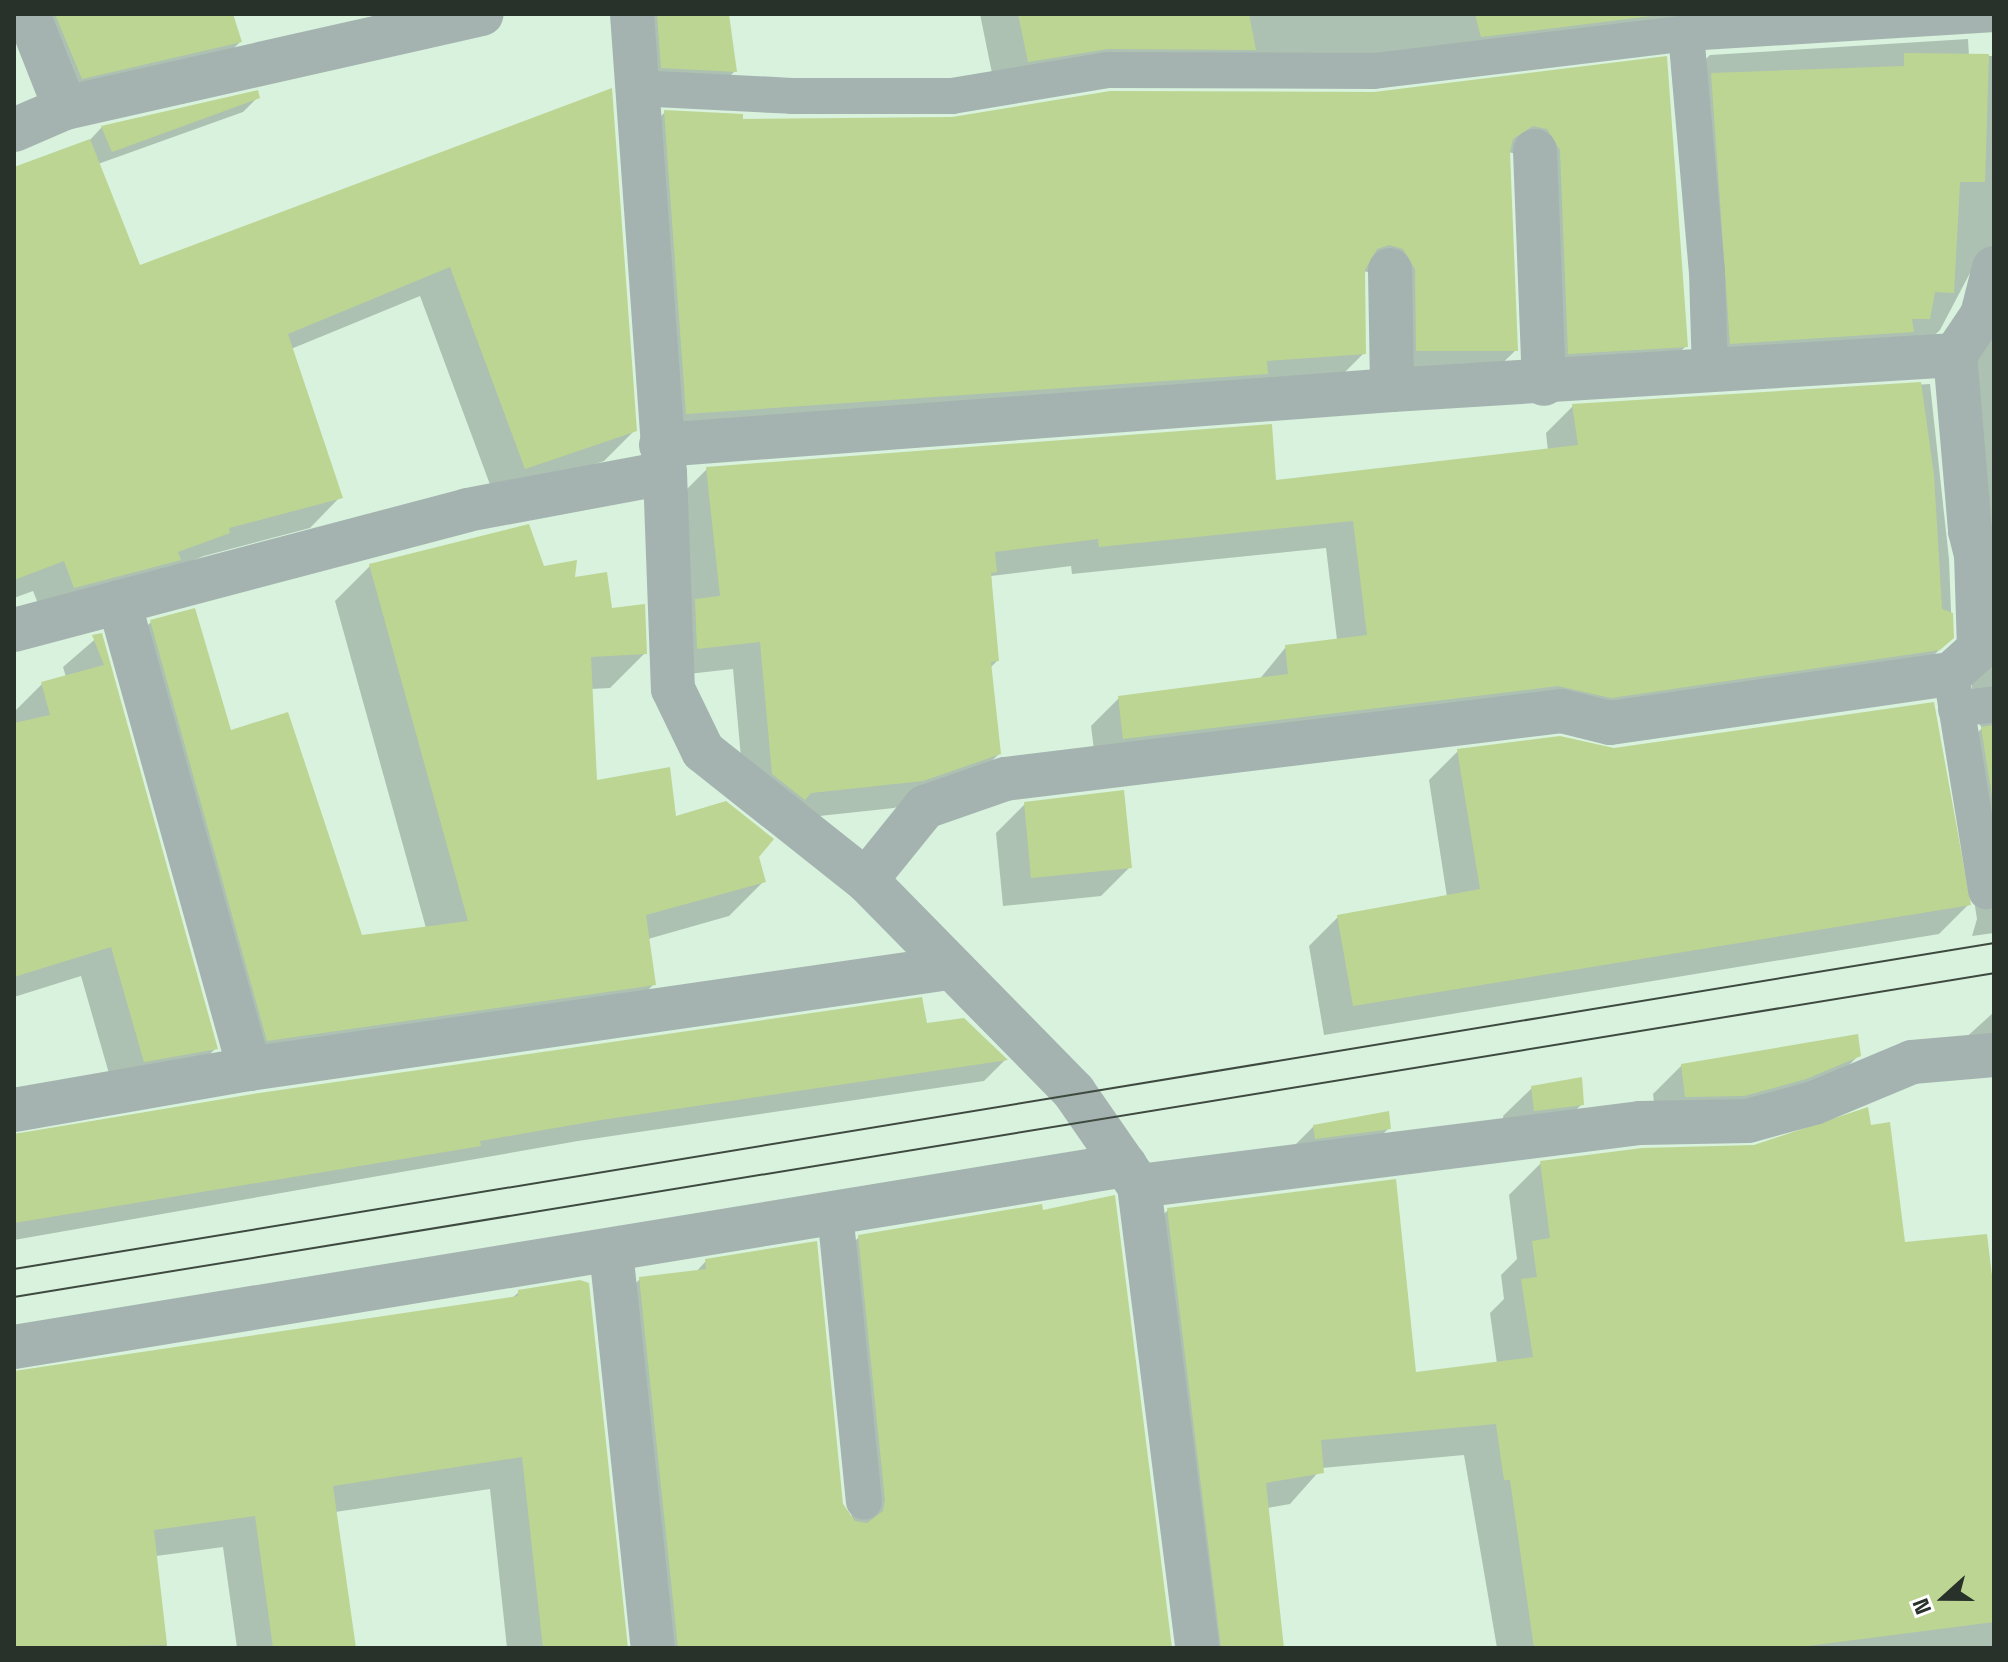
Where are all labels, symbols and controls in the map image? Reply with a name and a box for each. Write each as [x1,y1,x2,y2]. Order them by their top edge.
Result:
north arrow [1904,1558,1984,1638]
text: N [1906,1595,1937,1619]

